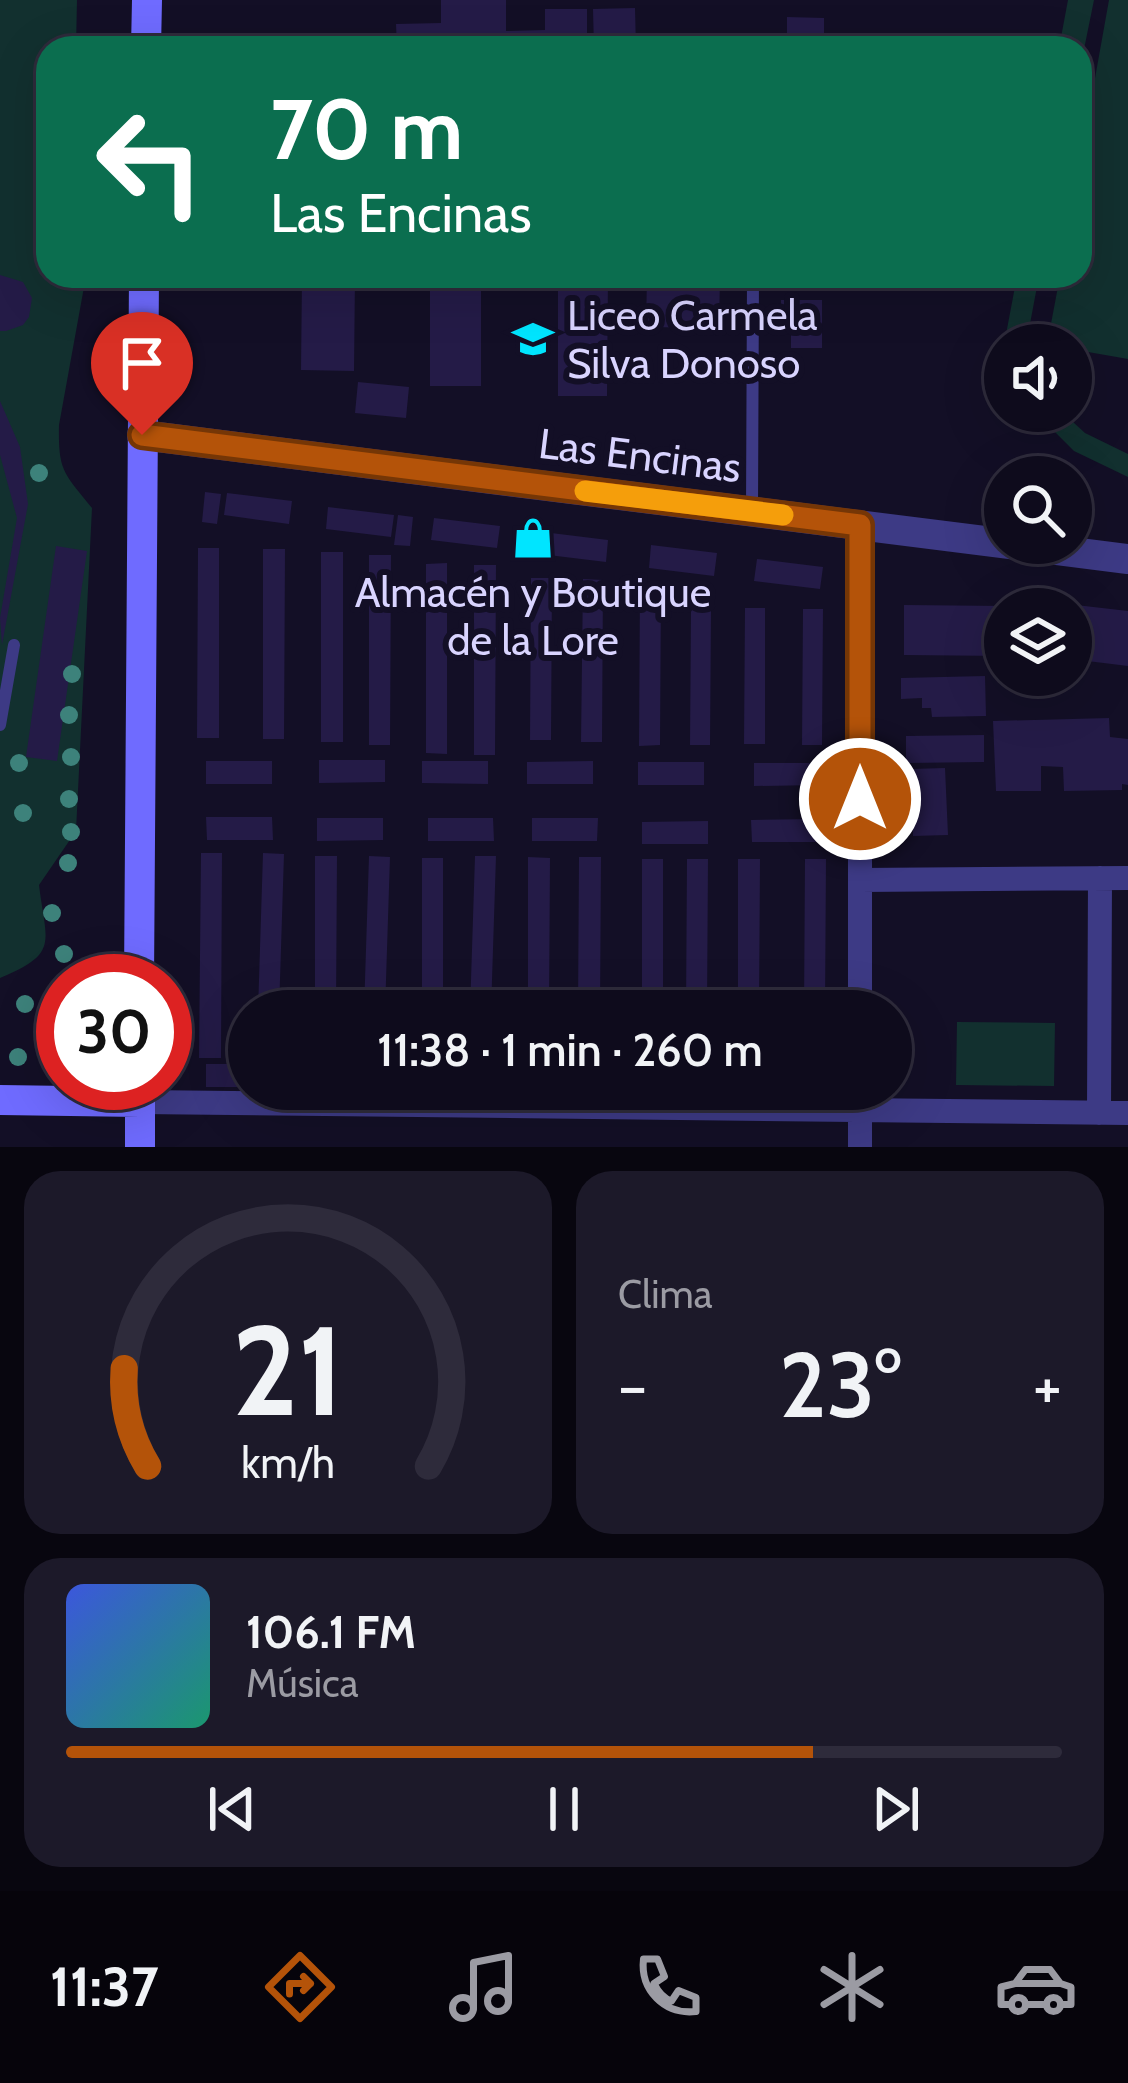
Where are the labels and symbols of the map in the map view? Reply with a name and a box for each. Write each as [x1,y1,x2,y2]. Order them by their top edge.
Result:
place label: Liceo Carmela Silva Donoso [567,289,818,389]
pin [91,312,193,435]
school or university icon: Liceo Carmela Silva Donoso [510,316,556,362]
street label: Las Encinas [536,417,744,493]
shop icon: Almacén y Boutique de la Lore [510,515,556,561]
place label: Almacén y Boutique de la Lore [355,566,711,666]
position arrow [797,736,923,862]
speed limit sign: 30 [36,954,192,1110]

